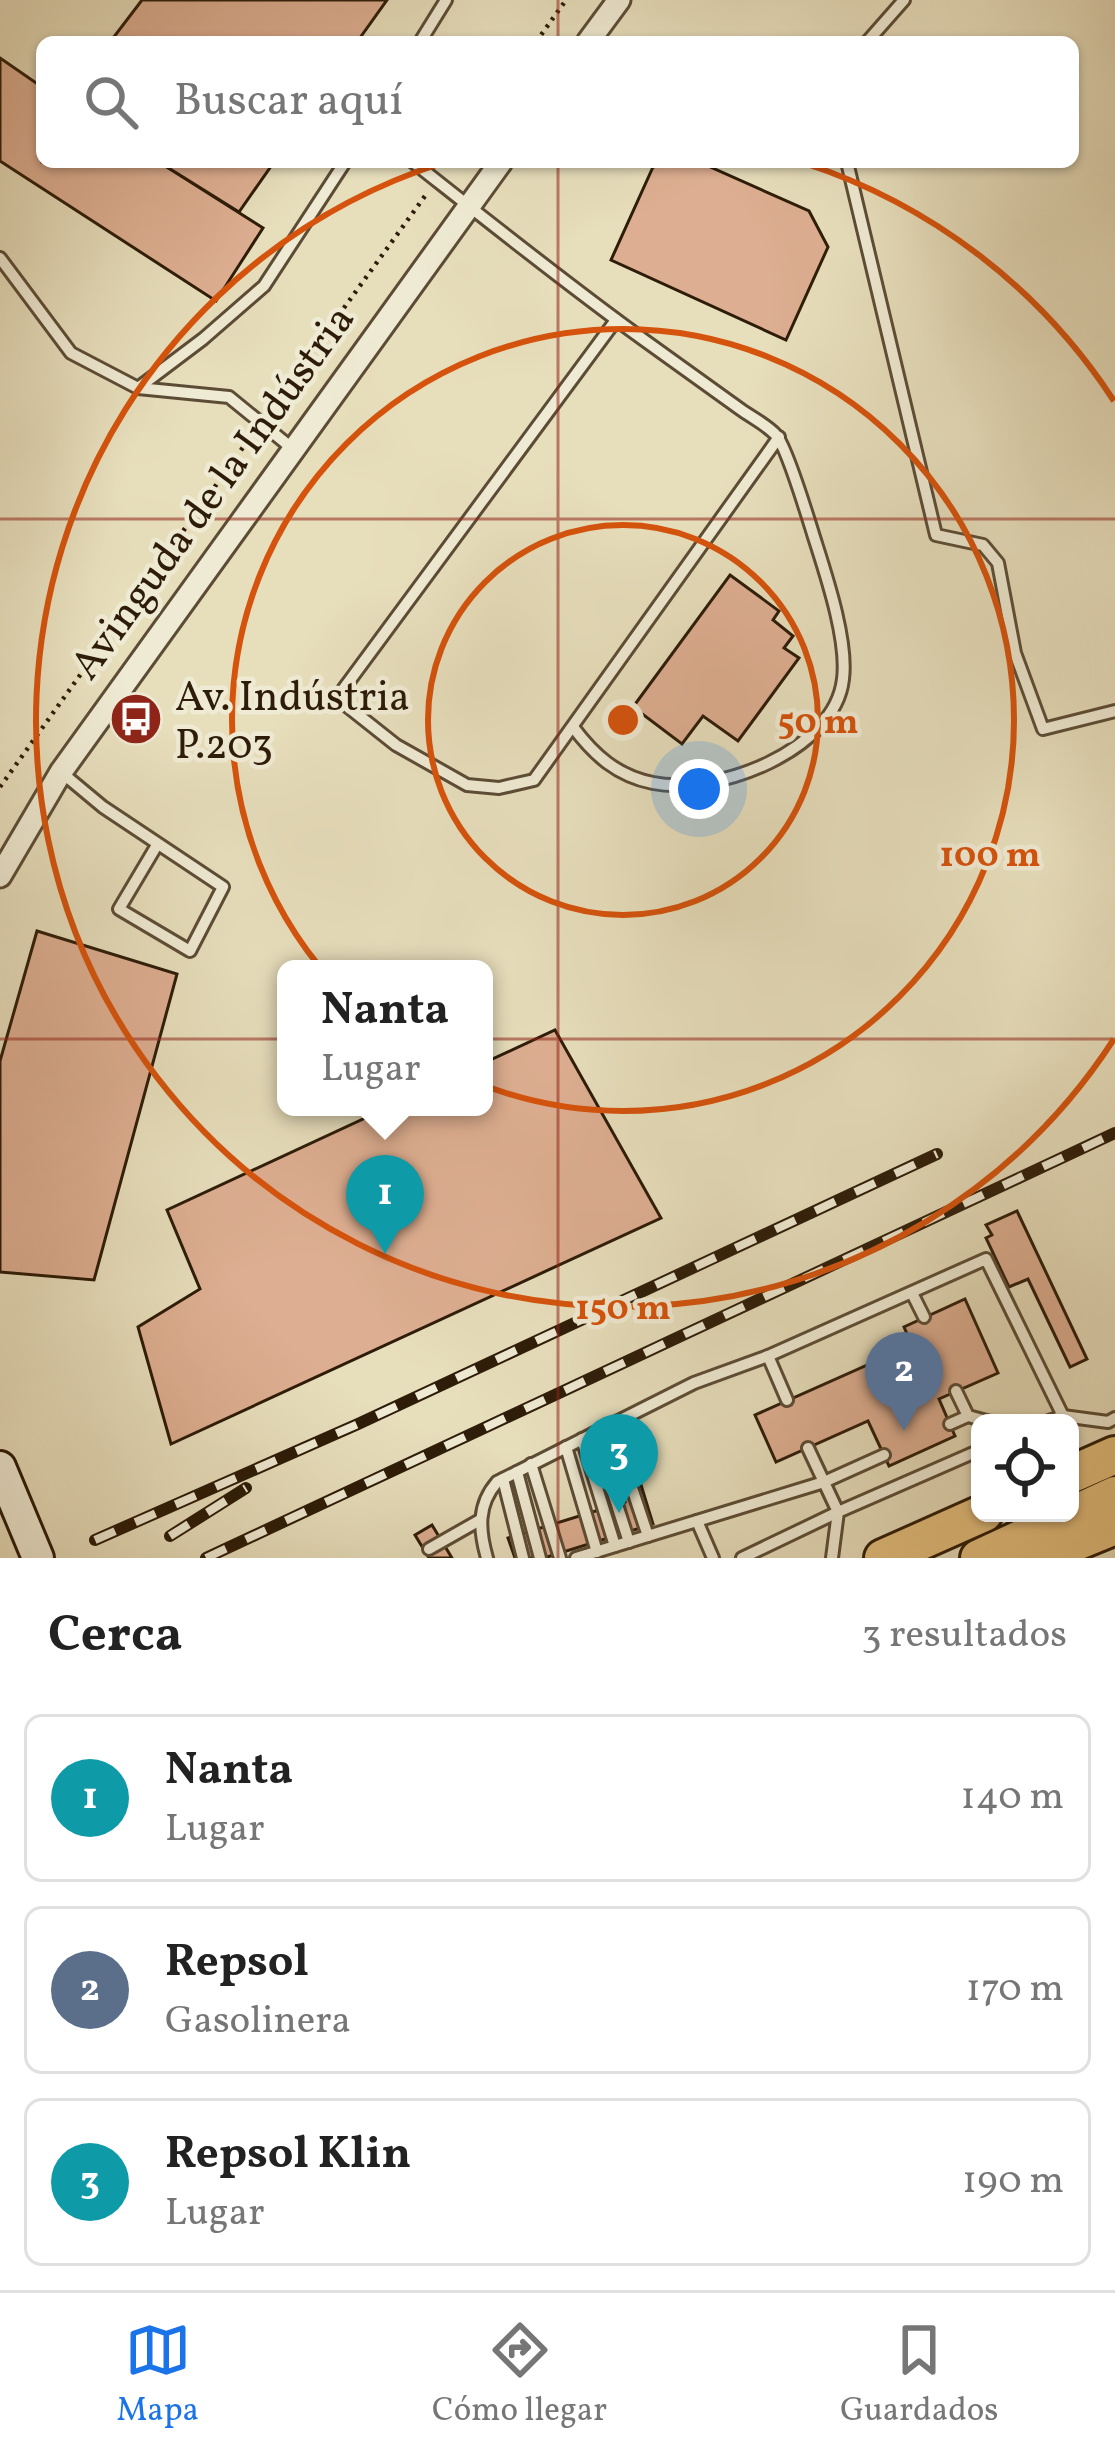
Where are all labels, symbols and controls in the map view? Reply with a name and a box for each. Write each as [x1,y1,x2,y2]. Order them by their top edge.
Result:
search box [36,36,1079,168]
icon: search [78,69,144,135]
text: Buscar aquí [174,71,403,134]
street label: Avinguda de la Indústria [58,294,371,693]
place label: Av. Indústria P.203 [175,670,410,777]
bus stop icon: Av. Indústria P.203 [108,691,164,747]
centre of rings [602,699,644,741]
text: 50 m [777,699,859,749]
your location [669,759,729,819]
text: 100 m [939,832,1041,882]
popup [277,960,493,1116]
text: Nanta [321,980,449,1043]
text: Lugar [321,1043,421,1097]
pin: 1 [346,1155,424,1254]
text: 150 m [575,1285,671,1335]
pin: 2 [865,1332,943,1431]
pin: 3 [580,1414,658,1513]
map controls [971,1414,1079,1522]
button: locate [971,1414,1079,1522]
text: Cerca [48,1601,183,1672]
text: 3 resultados [861,1609,1067,1663]
text: Nanta [165,1740,293,1803]
text: 1 [82,1771,98,1825]
text: 140 m [961,1771,1064,1825]
text: Lugar [165,1803,265,1857]
text: Repsol [165,1932,309,1995]
text: 2 [80,1963,100,2017]
text: 170 m [966,1963,1064,2017]
text: Gasolinera [165,1995,351,2049]
text: Repsol Klin [165,2124,411,2187]
text: 3 [80,2155,100,2209]
text: 190 m [962,2155,1064,2209]
text: Lugar [165,2187,265,2241]
tab: Mapa [117,2317,199,2435]
tab: Cómo llegar [432,2317,607,2435]
tab: Guardados [840,2317,998,2435]

